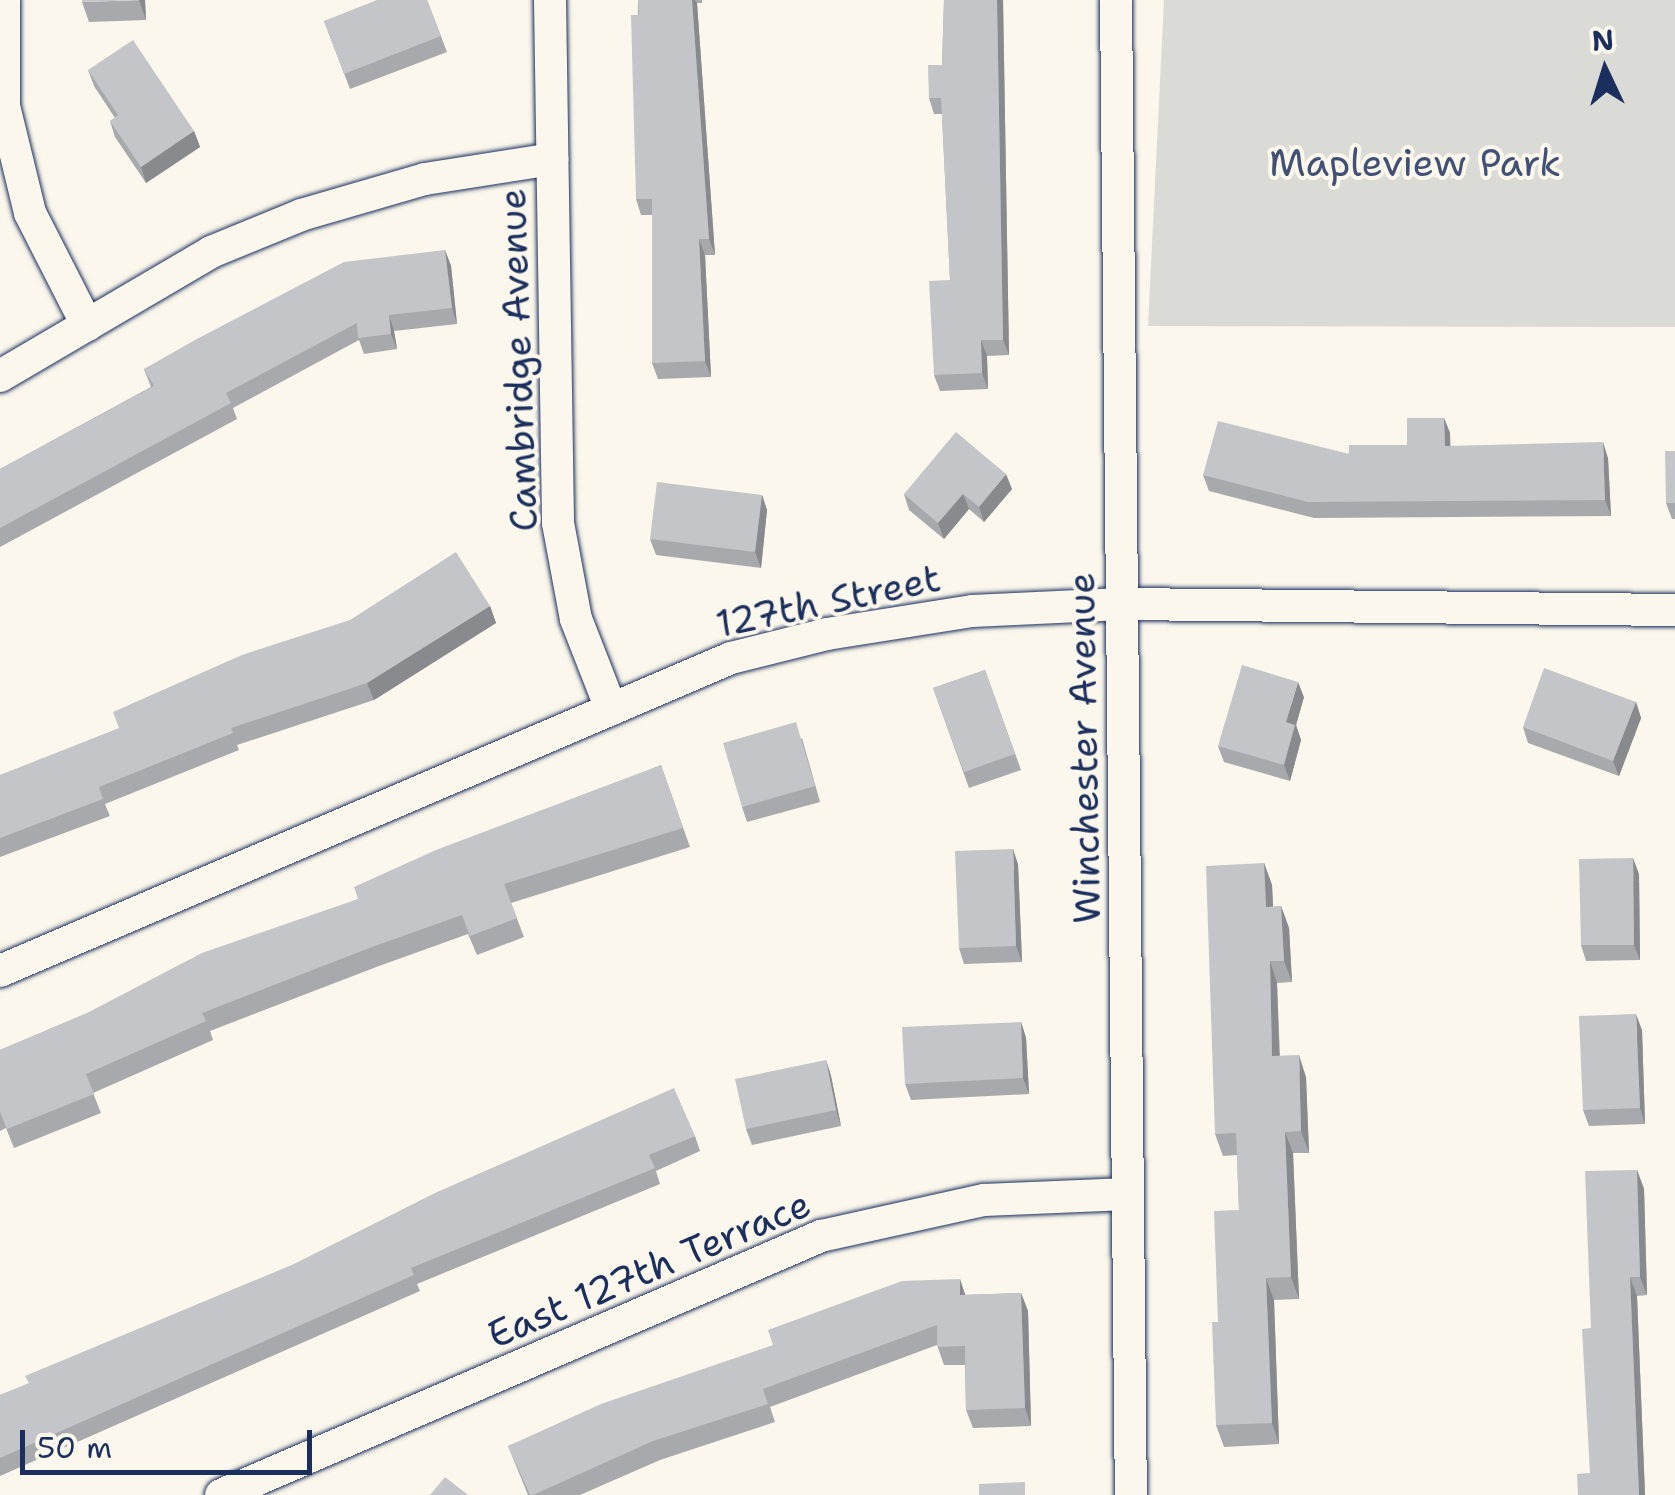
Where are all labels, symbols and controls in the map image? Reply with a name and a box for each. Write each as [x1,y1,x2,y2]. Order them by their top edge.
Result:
north arrow [1555,20,1655,120]
text: N [1591,20,1615,60]
park label: Mapleview Park [1269,140,1561,186]
street label: Cambridge Avenue [489,188,547,532]
street label: 127th Street [712,555,944,647]
street label: Winchester Avenue [1058,572,1110,924]
street label: East 127th Terrace [481,1180,817,1358]
scale bar [25,1410,318,1472]
text: 50 m [37,1427,112,1468]

